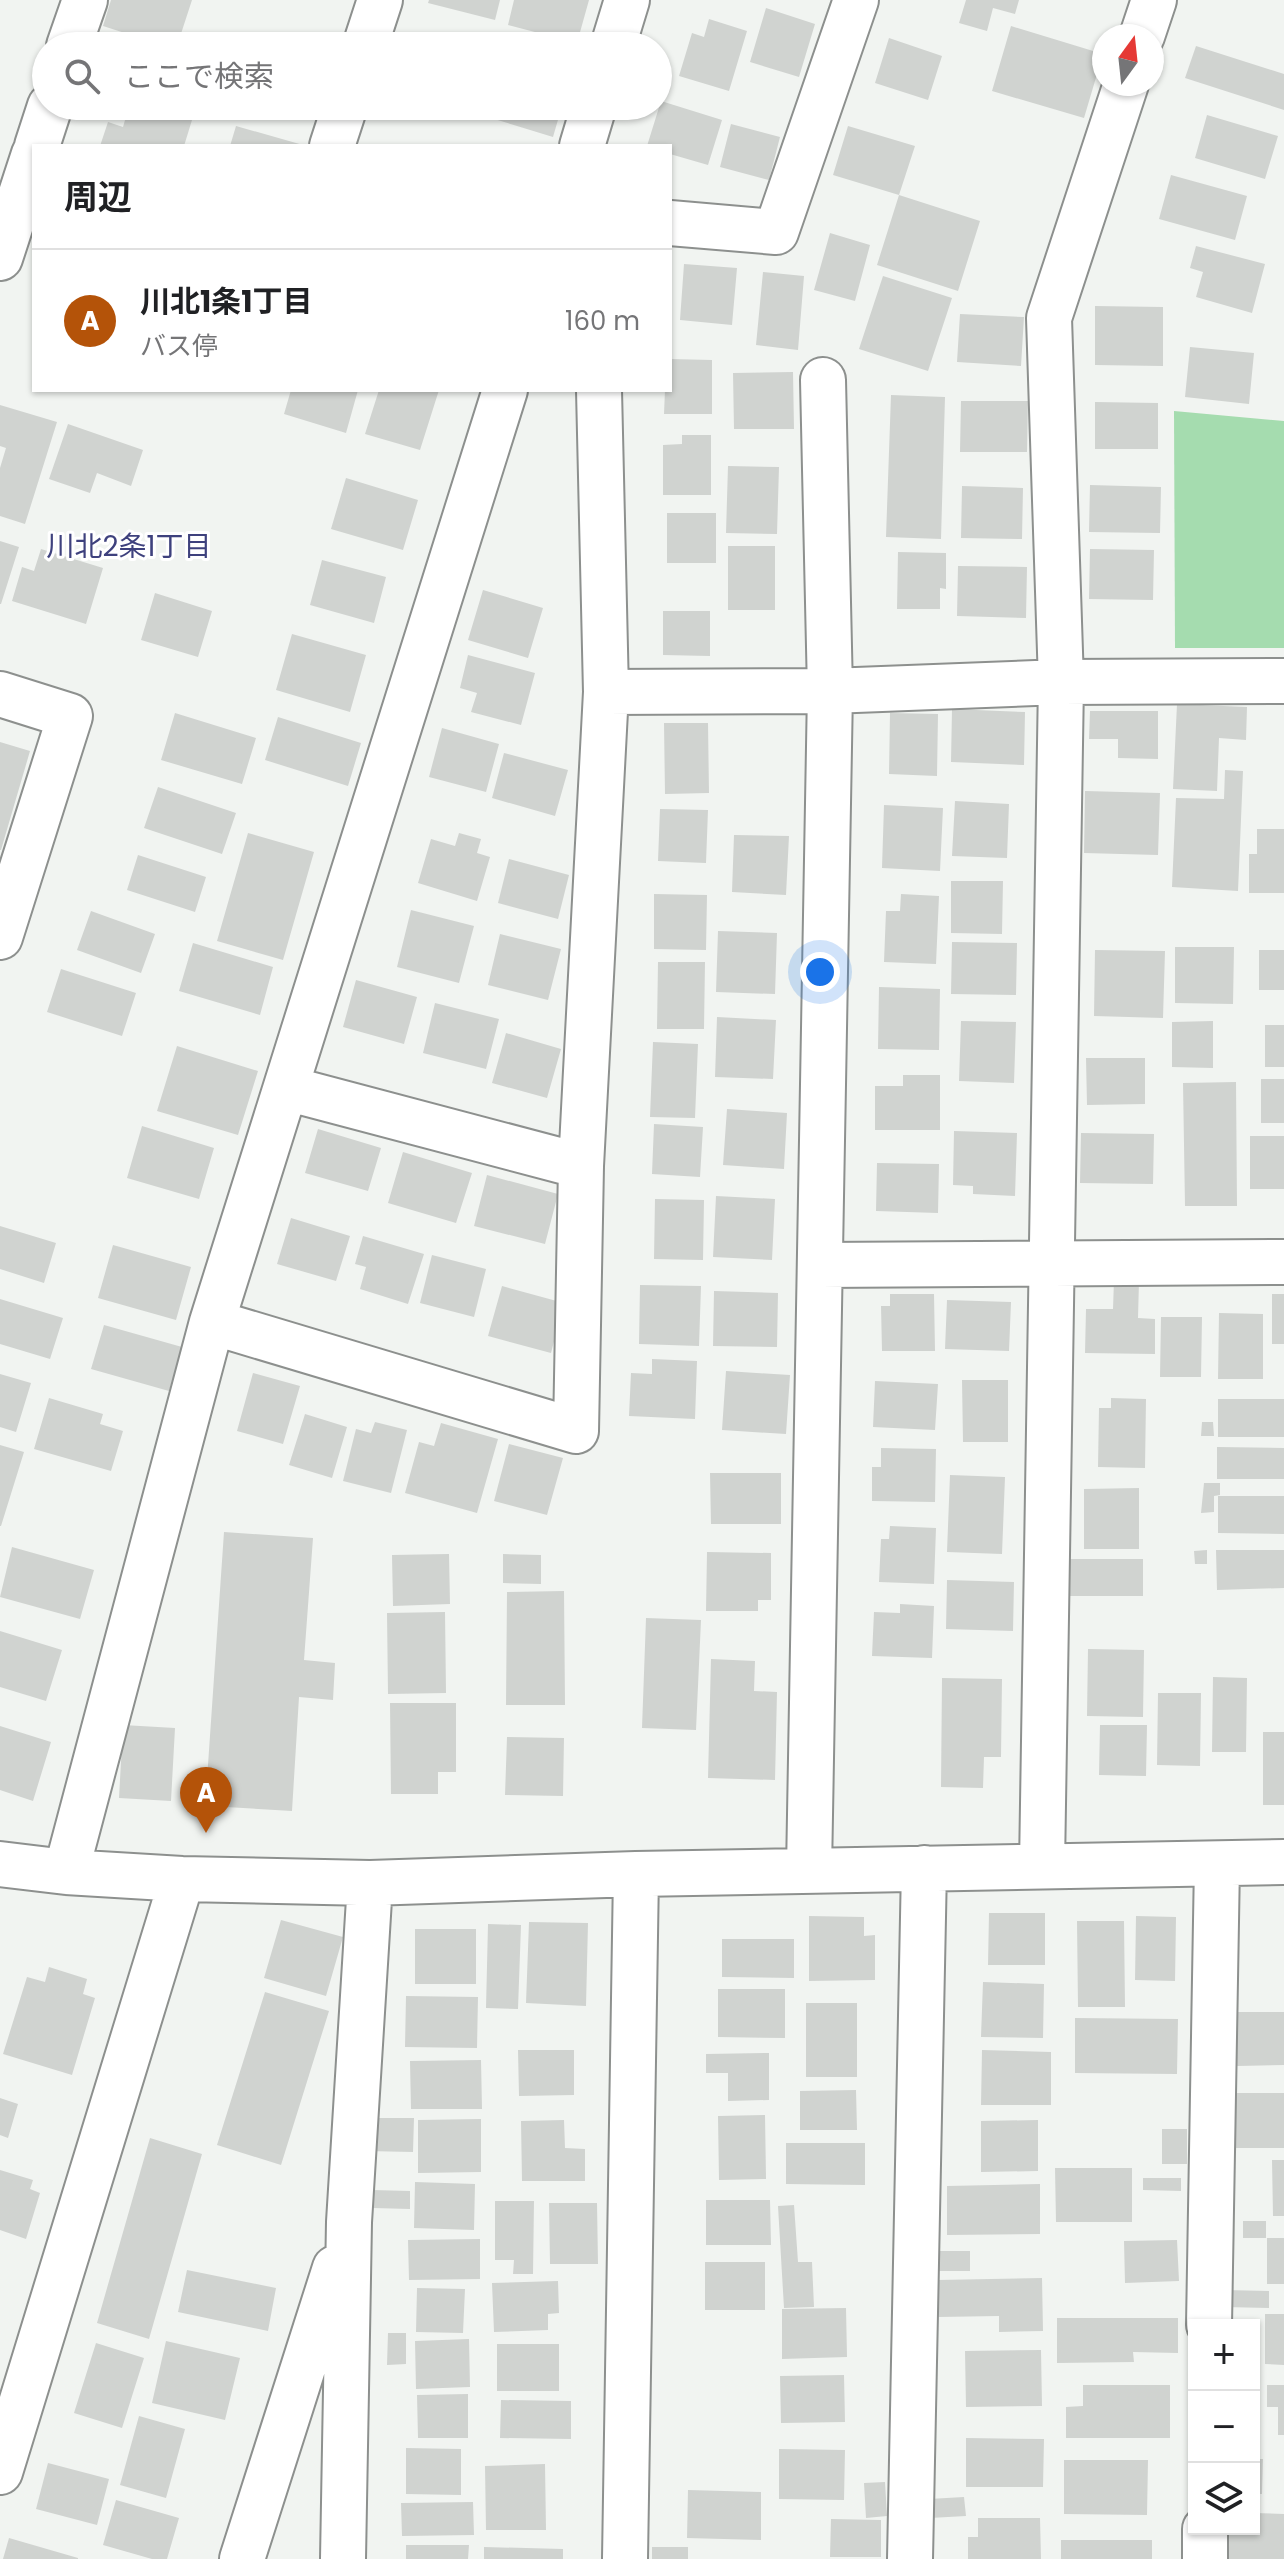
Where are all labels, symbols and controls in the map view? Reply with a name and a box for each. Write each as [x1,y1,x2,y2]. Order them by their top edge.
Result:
north arrow [1092,24,1164,96]
search box [32,32,672,120]
icon: search [60,54,104,98]
text: ここで検索 [124,55,274,98]
text: 周辺 [64,173,132,221]
text: 川北1条1丁目 [140,280,313,323]
text: A [80,303,100,339]
text: 160 m [565,303,640,339]
text: バス停 [140,328,218,364]
district label: 川北2条1丁目 [46,527,212,566]
your location [800,952,840,992]
pin: A [180,1767,232,1833]
map controls [1188,2319,1260,2535]
button: + [1188,2319,1260,2391]
button: − [1188,2391,1260,2463]
button: layers [1188,2463,1260,2535]

